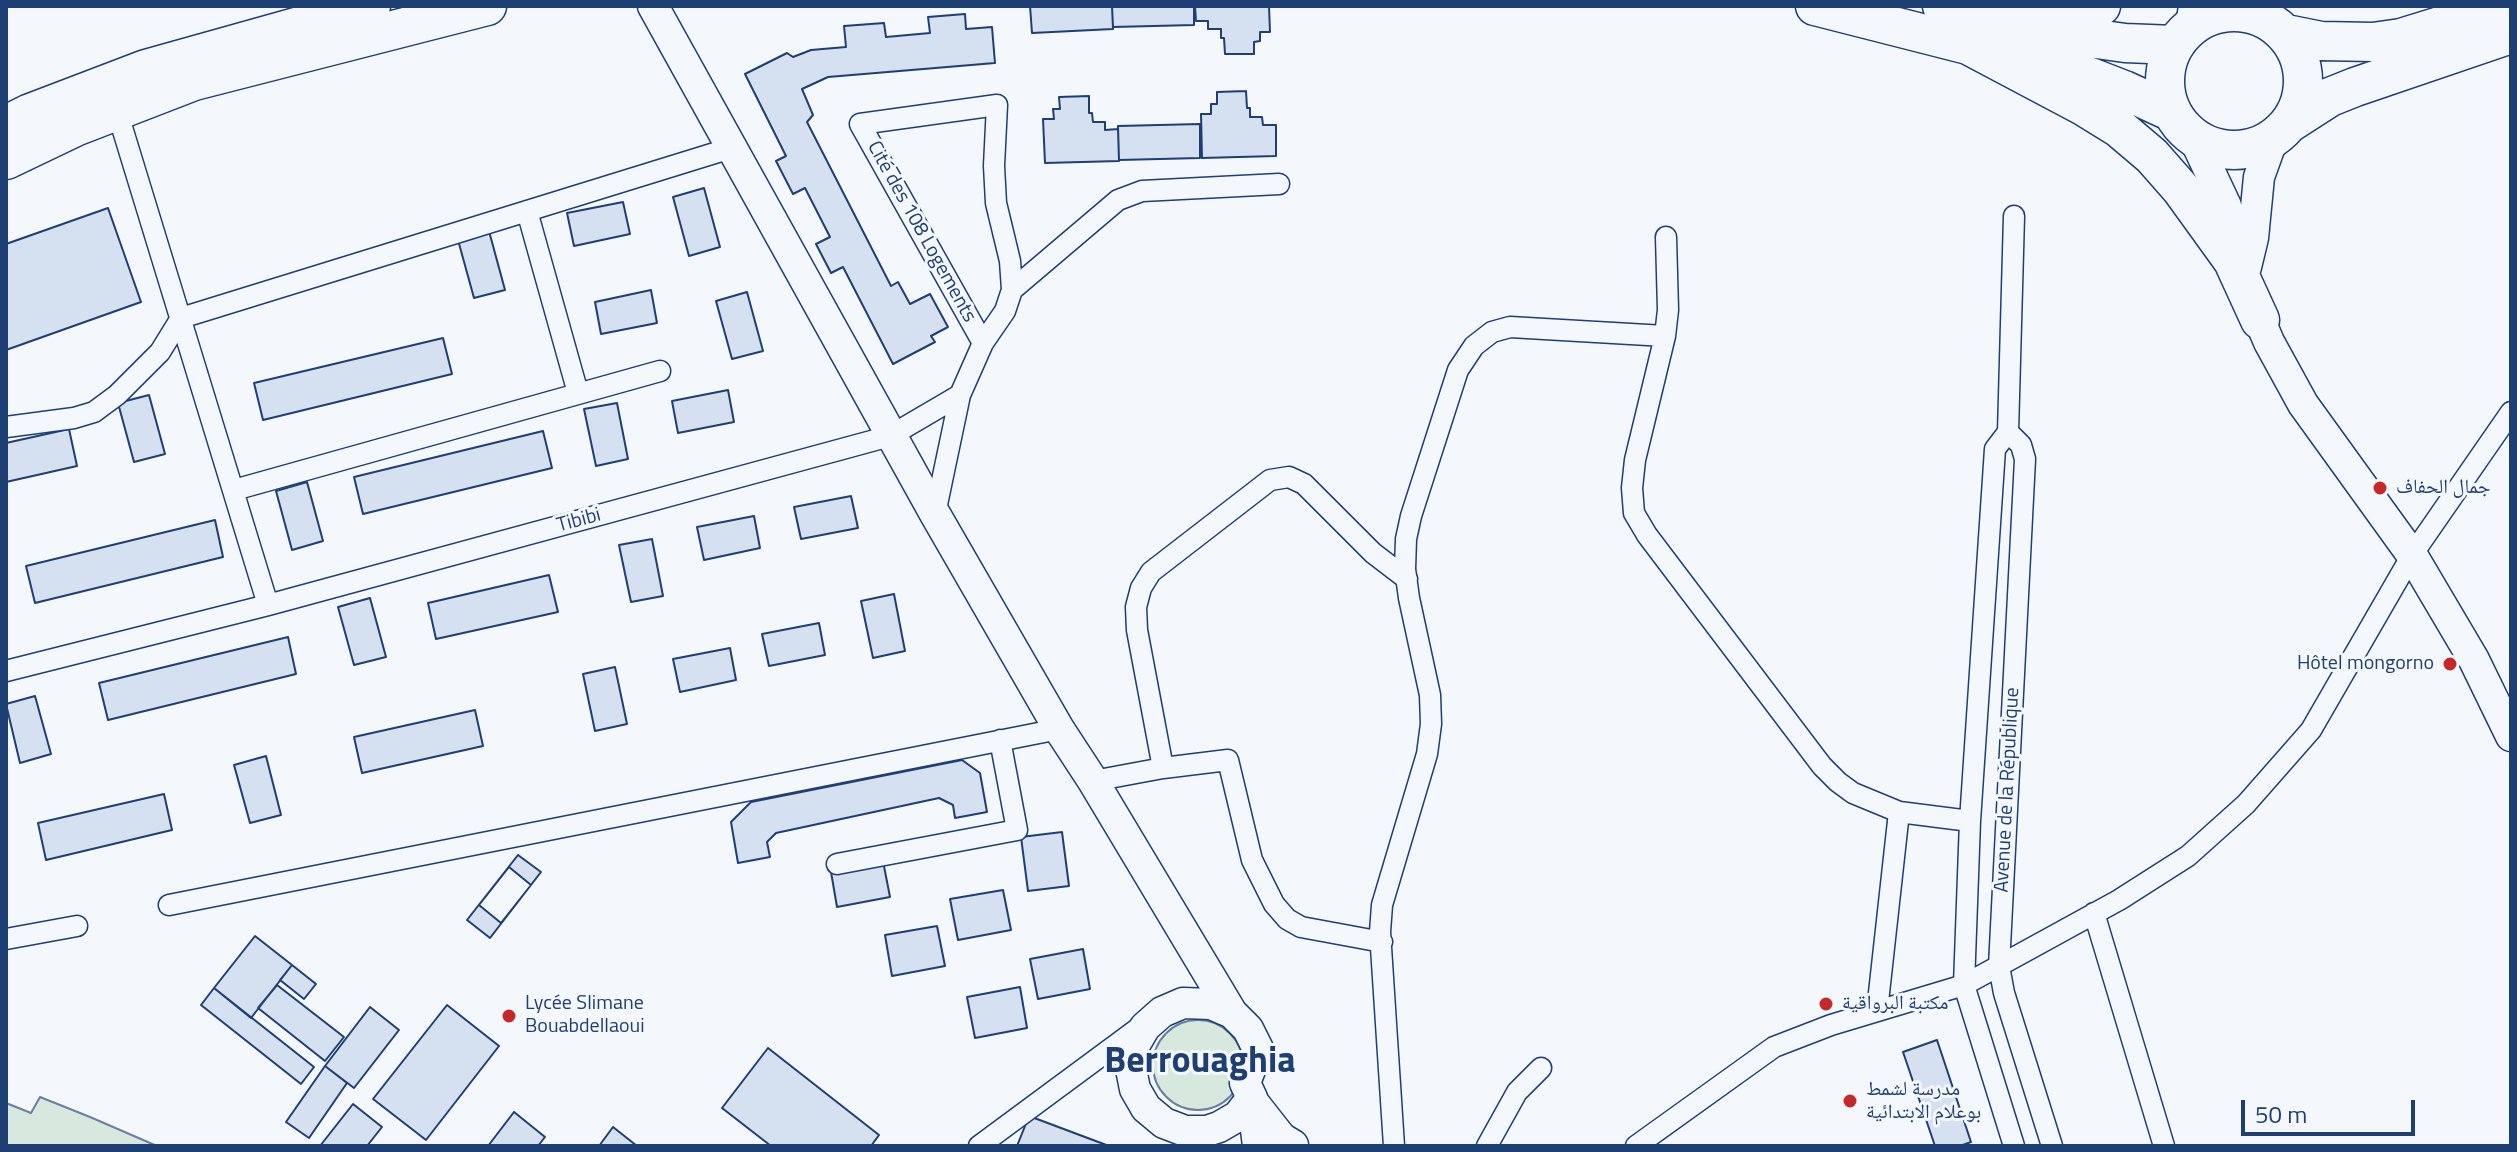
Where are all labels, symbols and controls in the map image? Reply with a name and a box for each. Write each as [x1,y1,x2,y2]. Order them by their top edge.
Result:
street label: Cité des 108 Logements [861,137,981,327]
place label: جمال الحفاف [2396,476,2490,500]
marker: جمال الحفاف [2371,479,2389,497]
street label: Tibibi [554,504,604,538]
place label: Hôtel mongorno [2297,652,2434,676]
marker: Hôtel mongorno [2441,655,2459,673]
street label: Avenue de la République [1991,687,2025,893]
place label: Lycée Slimane Bouabdellaoui [525,992,645,1039]
place label: مكتبة البرواقية [1842,992,1948,1016]
marker: مكتبة البرواقية [1817,995,1835,1013]
marker: Lycée Slimane Bouabdellaoui [500,1007,518,1025]
district label: Berrouaghia [1104,1041,1296,1085]
place label: مدرسة لشمط بوعلام الابتدائية [1866,1078,1981,1125]
scale bar [2245,1084,2419,1134]
marker: مدرسة لشمط بوعلام الابتدائية [1841,1092,1859,1110]
text: 50 m [2255,1096,2307,1132]

